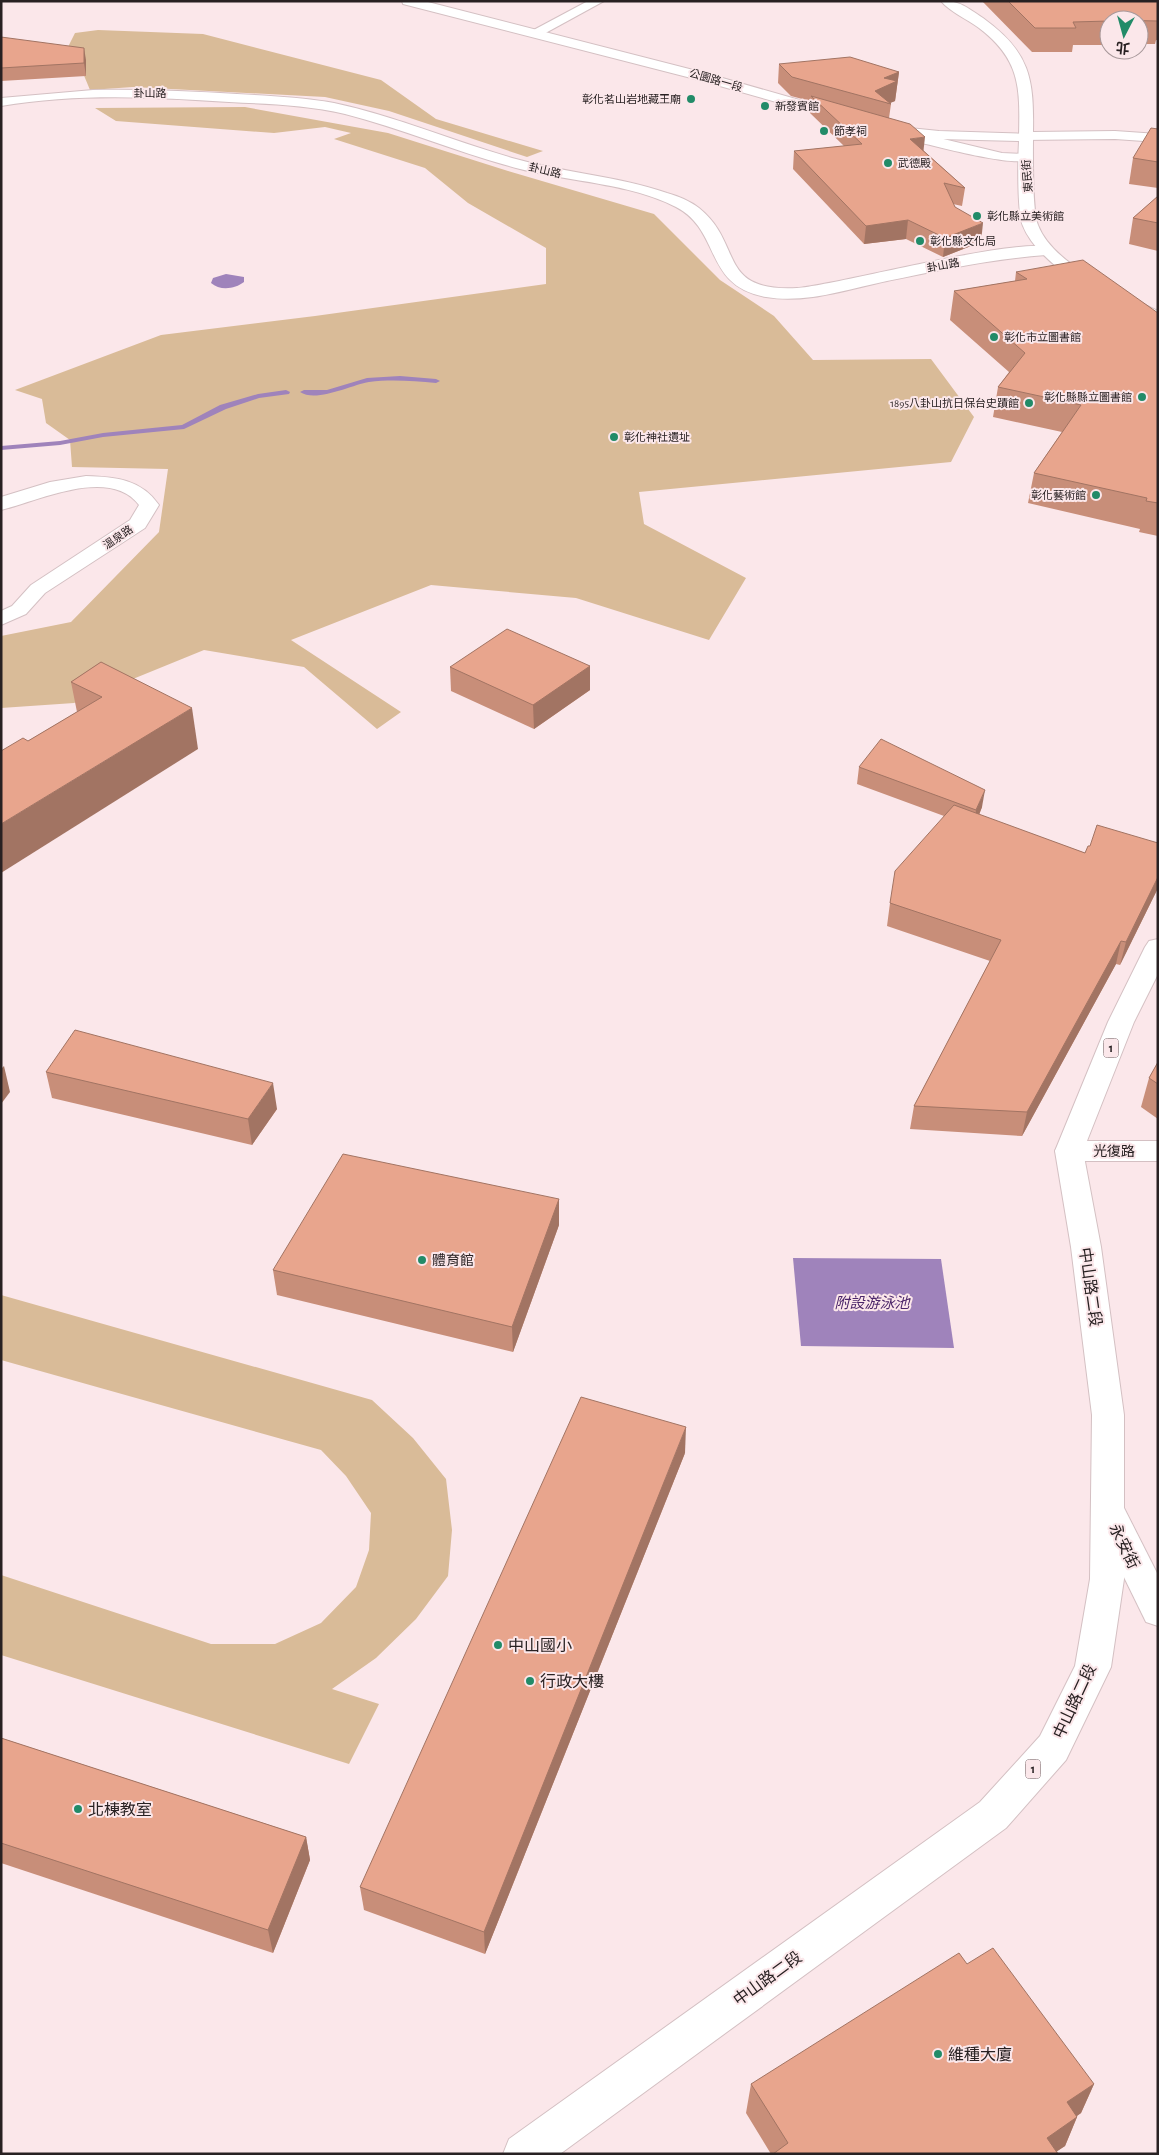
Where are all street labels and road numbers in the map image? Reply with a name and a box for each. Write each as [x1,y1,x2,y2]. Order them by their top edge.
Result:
street label: 公園路一段 [688,67,744,93]
street label: 卦山路 [134,87,167,99]
street label: 東民街 [1020,159,1034,193]
street label: 卦山路 [528,160,562,180]
street label: 卦山路 [926,256,960,274]
street label: 溫泉路 [101,523,135,551]
road number: 1 [1104,1038,1118,1058]
street label: 光復路 [1093,1144,1135,1159]
street label: 中山路二段 [1077,1246,1104,1328]
street label: 永安街 [1106,1521,1143,1572]
street label: 中山路二段 [1050,1661,1099,1741]
road number: 1 [1026,1760,1040,1778]
street label: 中山路二段 [730,1948,805,2009]

